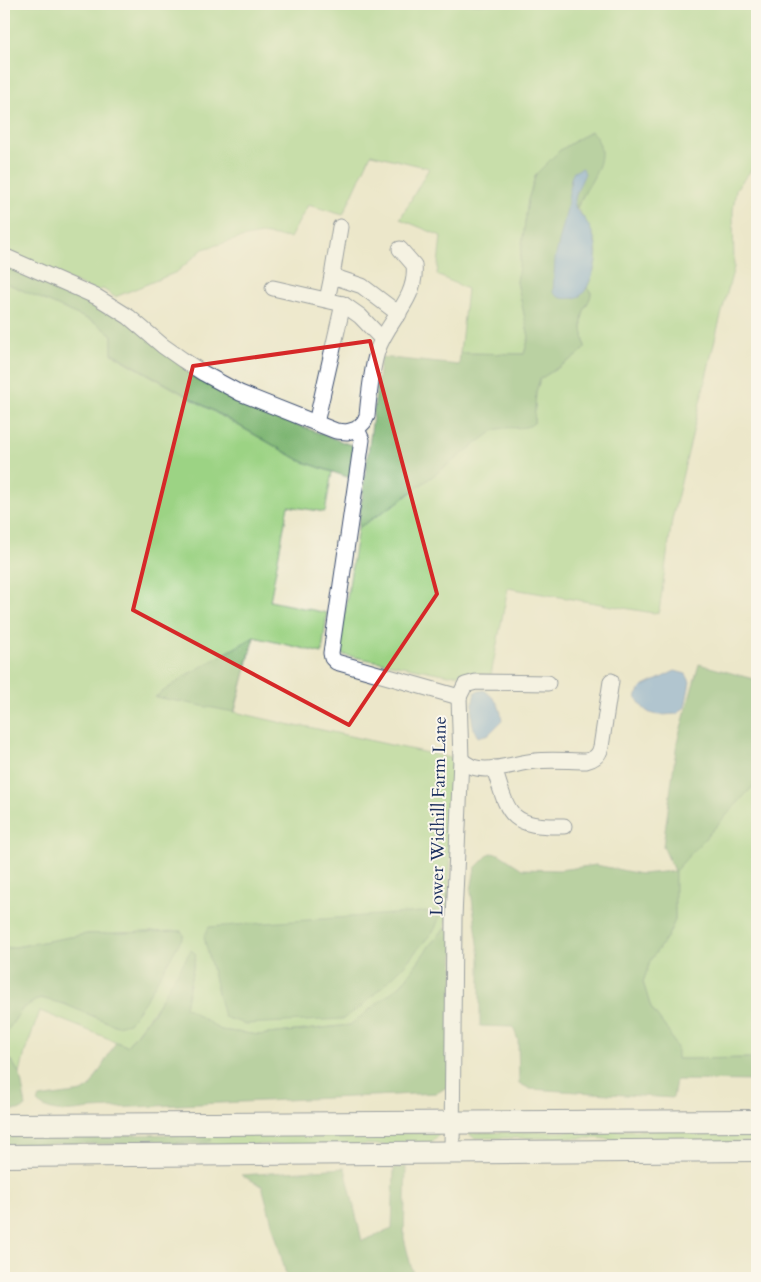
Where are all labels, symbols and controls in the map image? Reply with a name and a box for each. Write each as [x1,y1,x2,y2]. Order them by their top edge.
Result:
street label: Lower Widhill Farm Lane [424,716,453,916]

